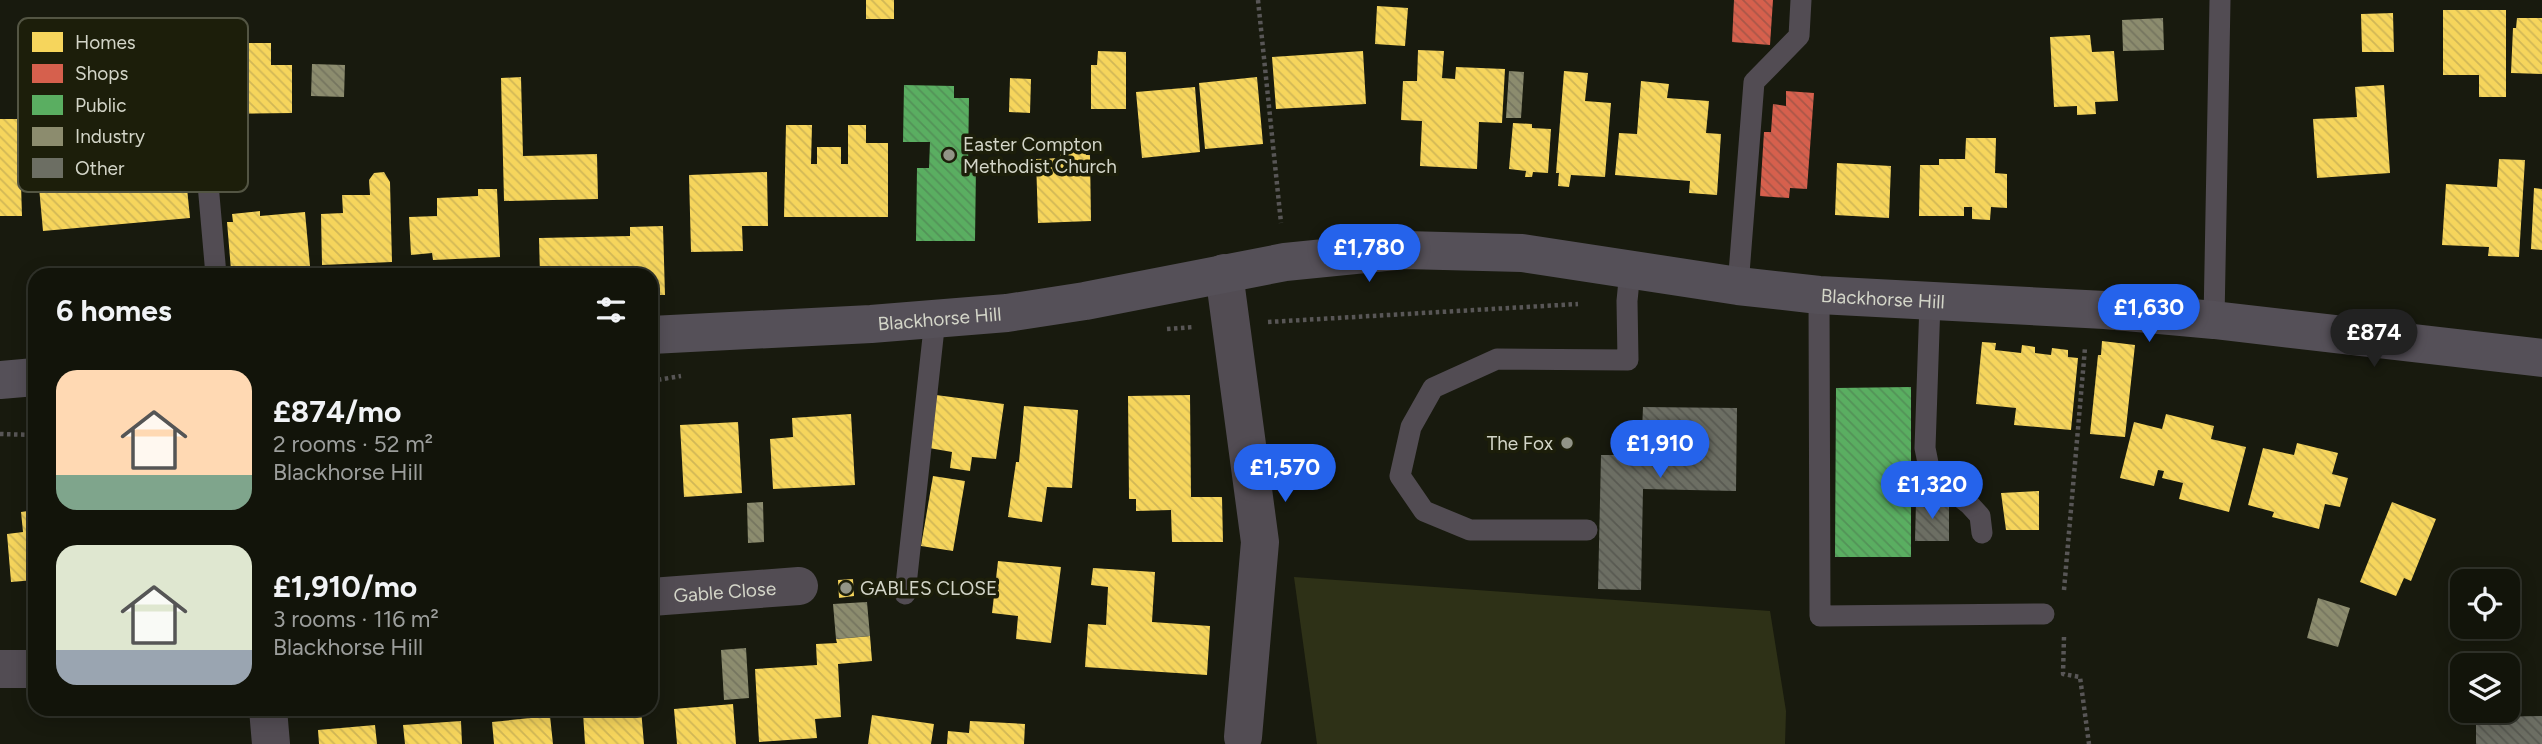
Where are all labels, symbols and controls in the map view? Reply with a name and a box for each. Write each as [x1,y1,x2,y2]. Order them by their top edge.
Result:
legend [18,18,248,192]
text: Homes [75,31,136,54]
text: Shops [75,62,129,85]
text: Public [75,94,127,117]
text: Industry [75,125,145,148]
place label: Easter Compton Methodist Church [963,133,1117,178]
marker: Easter Compton Methodist Church [941,147,957,163]
text: Other [75,157,125,180]
pin: £1,780 [1312,224,1426,284]
text: £1,780 [1333,233,1405,261]
street label: Blackhorse Hill [1820,284,1945,313]
pin: £1,630 [2092,284,2206,344]
icon: filters [592,291,630,329]
text: 6 homes [56,292,172,329]
text: £1,630 [2114,293,2184,321]
street label: Blackhorse Hill [877,302,1002,335]
pin: £874 [2333,310,2415,369]
text: £874 [2346,318,2402,346]
text: £874/mo [273,393,401,430]
icon: home [112,398,196,482]
pin: £1,910 [1603,420,1717,480]
text: £1,910 [1626,429,1694,457]
text: 2 rooms · 52 m² [273,430,433,458]
place label: The Fox [1487,432,1553,455]
marker: The Fox [1559,435,1575,451]
pin: £1,570 [1228,444,1342,504]
text: £1,570 [1250,453,1320,481]
text: Blackhorse Hill [273,458,423,486]
pin: £1,320 [1875,462,1989,521]
text: £1,320 [1897,470,1967,498]
text: £1,910/mo [273,568,417,605]
map controls [2450,569,2520,723]
button: locate [2450,569,2520,639]
icon: home [112,573,196,657]
street label: Gable Close [673,576,777,607]
place label: GABLES CLOSE [860,577,997,600]
marker: GABLES CLOSE [838,580,854,596]
text: 3 rooms · 116 m² [273,605,439,633]
text: Blackhorse Hill [273,633,423,661]
button: layers [2450,653,2520,723]

